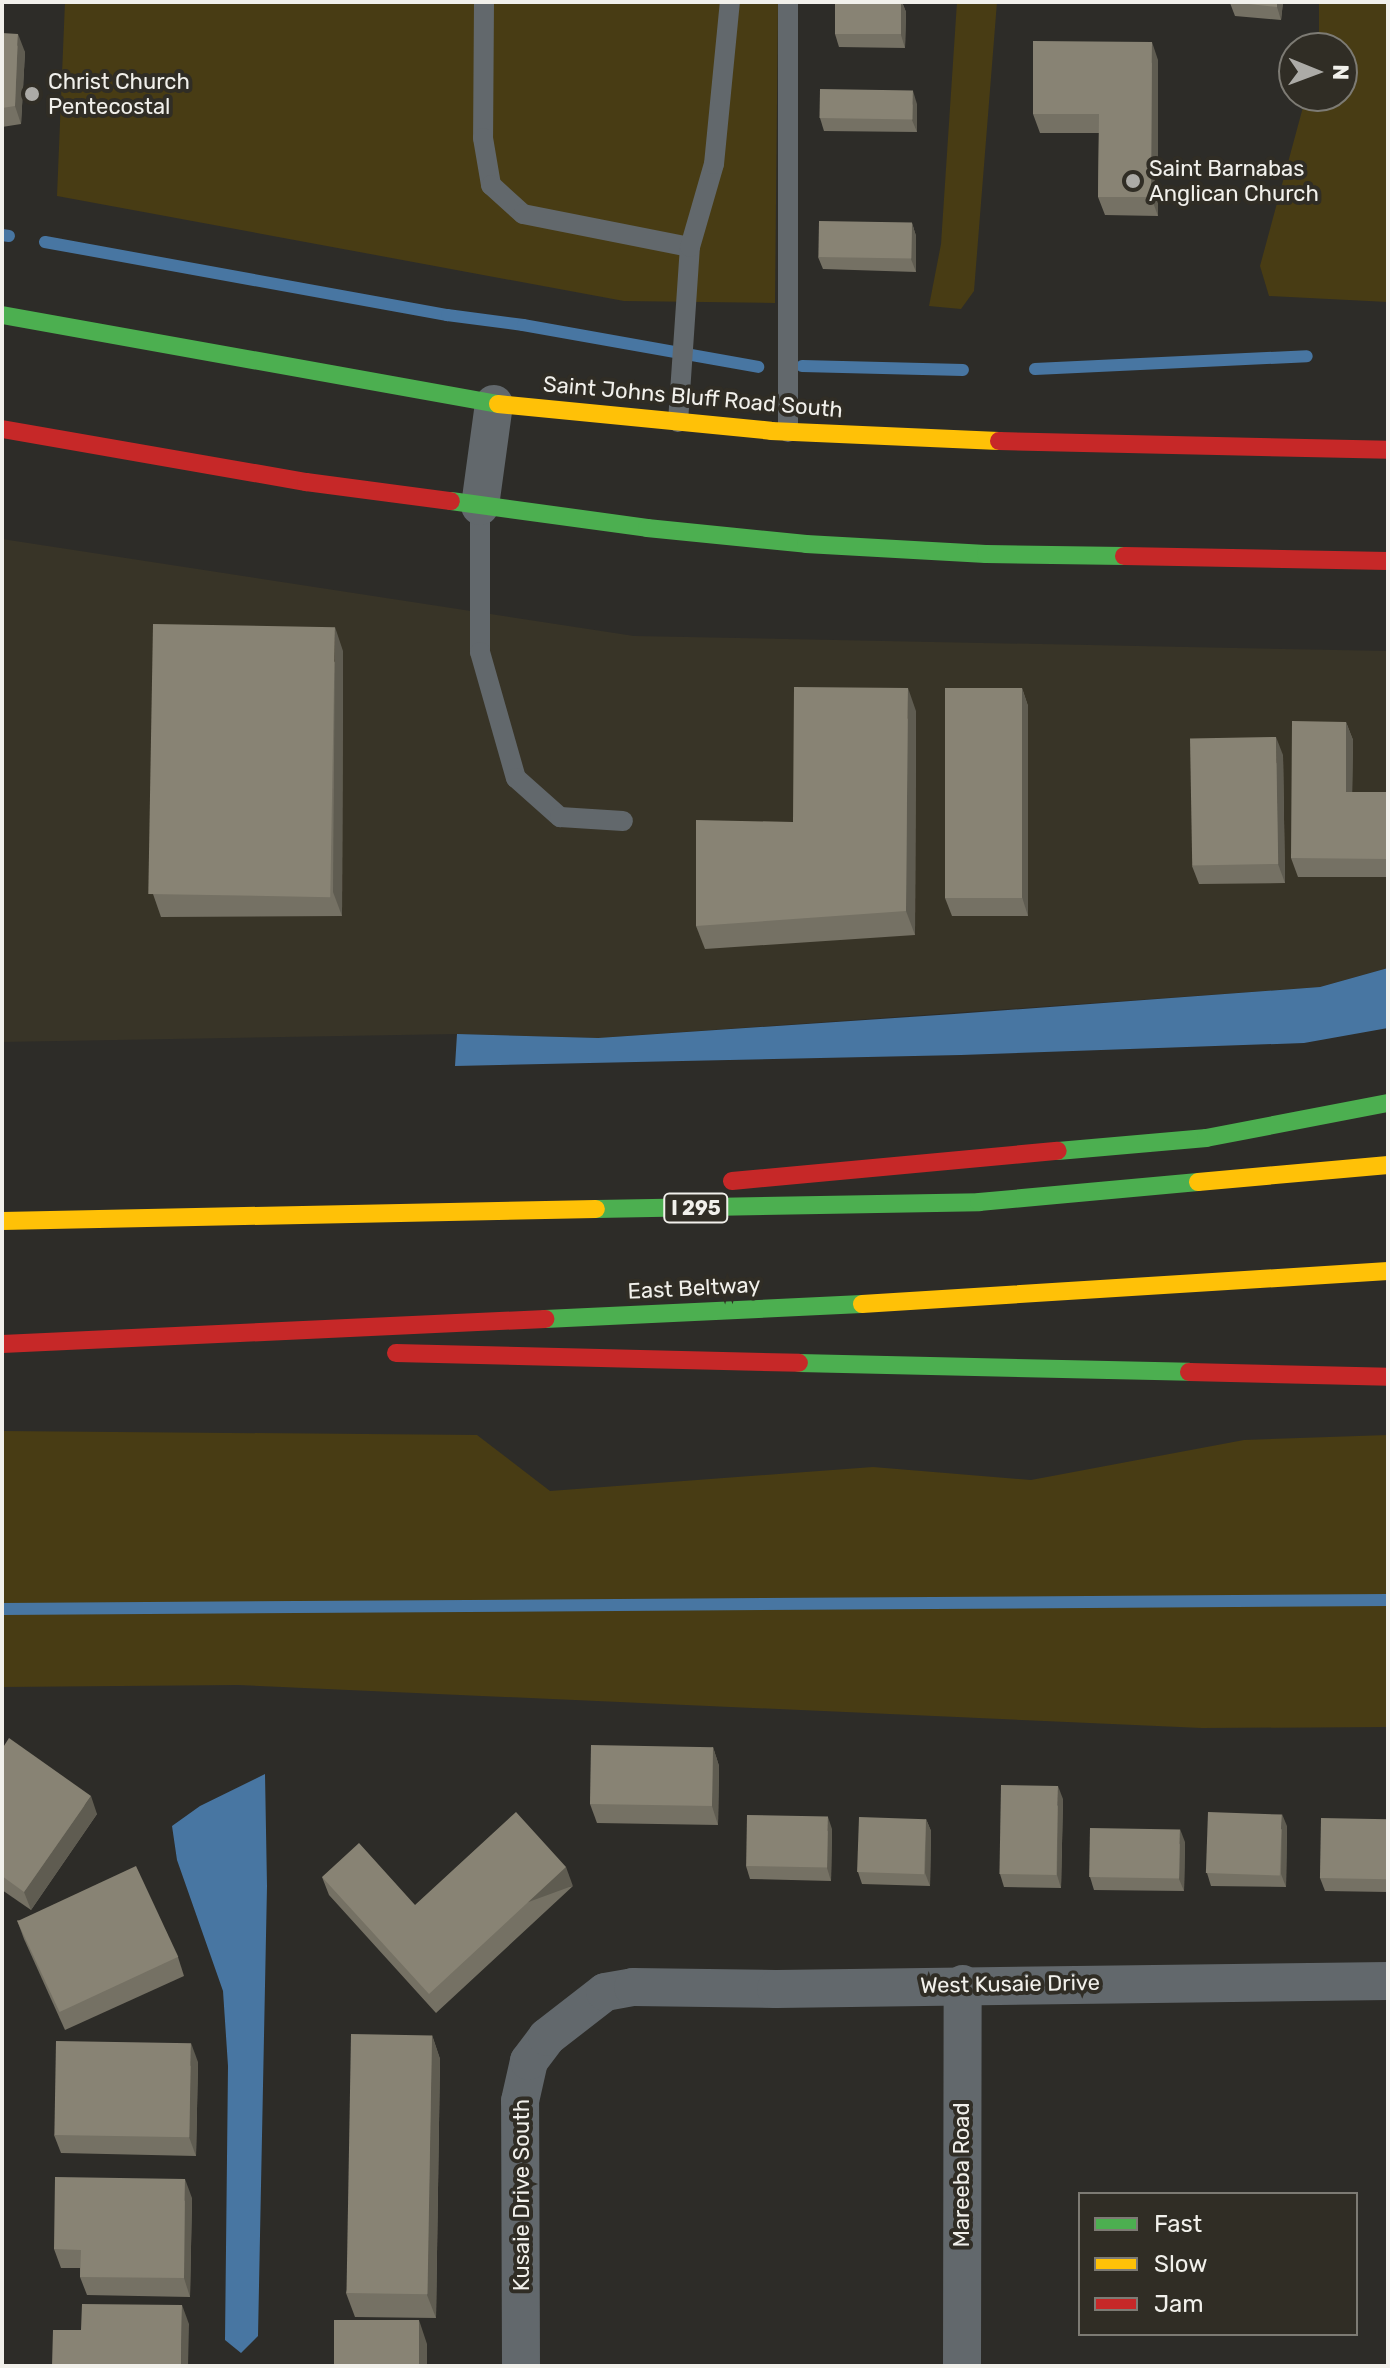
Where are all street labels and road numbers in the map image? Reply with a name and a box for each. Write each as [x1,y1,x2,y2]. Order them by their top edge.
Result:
street label: Saint Johns Bluff Road South [542,371,844,423]
road number: I 295 [662,1192,730,1224]
street label: East Beltway [627,1271,761,1305]
street label: West Kusaie Drive [920,1969,1100,1999]
street label: Kusaie Drive South [509,2099,535,2291]
street label: Mareeba Road [949,2102,975,2248]

